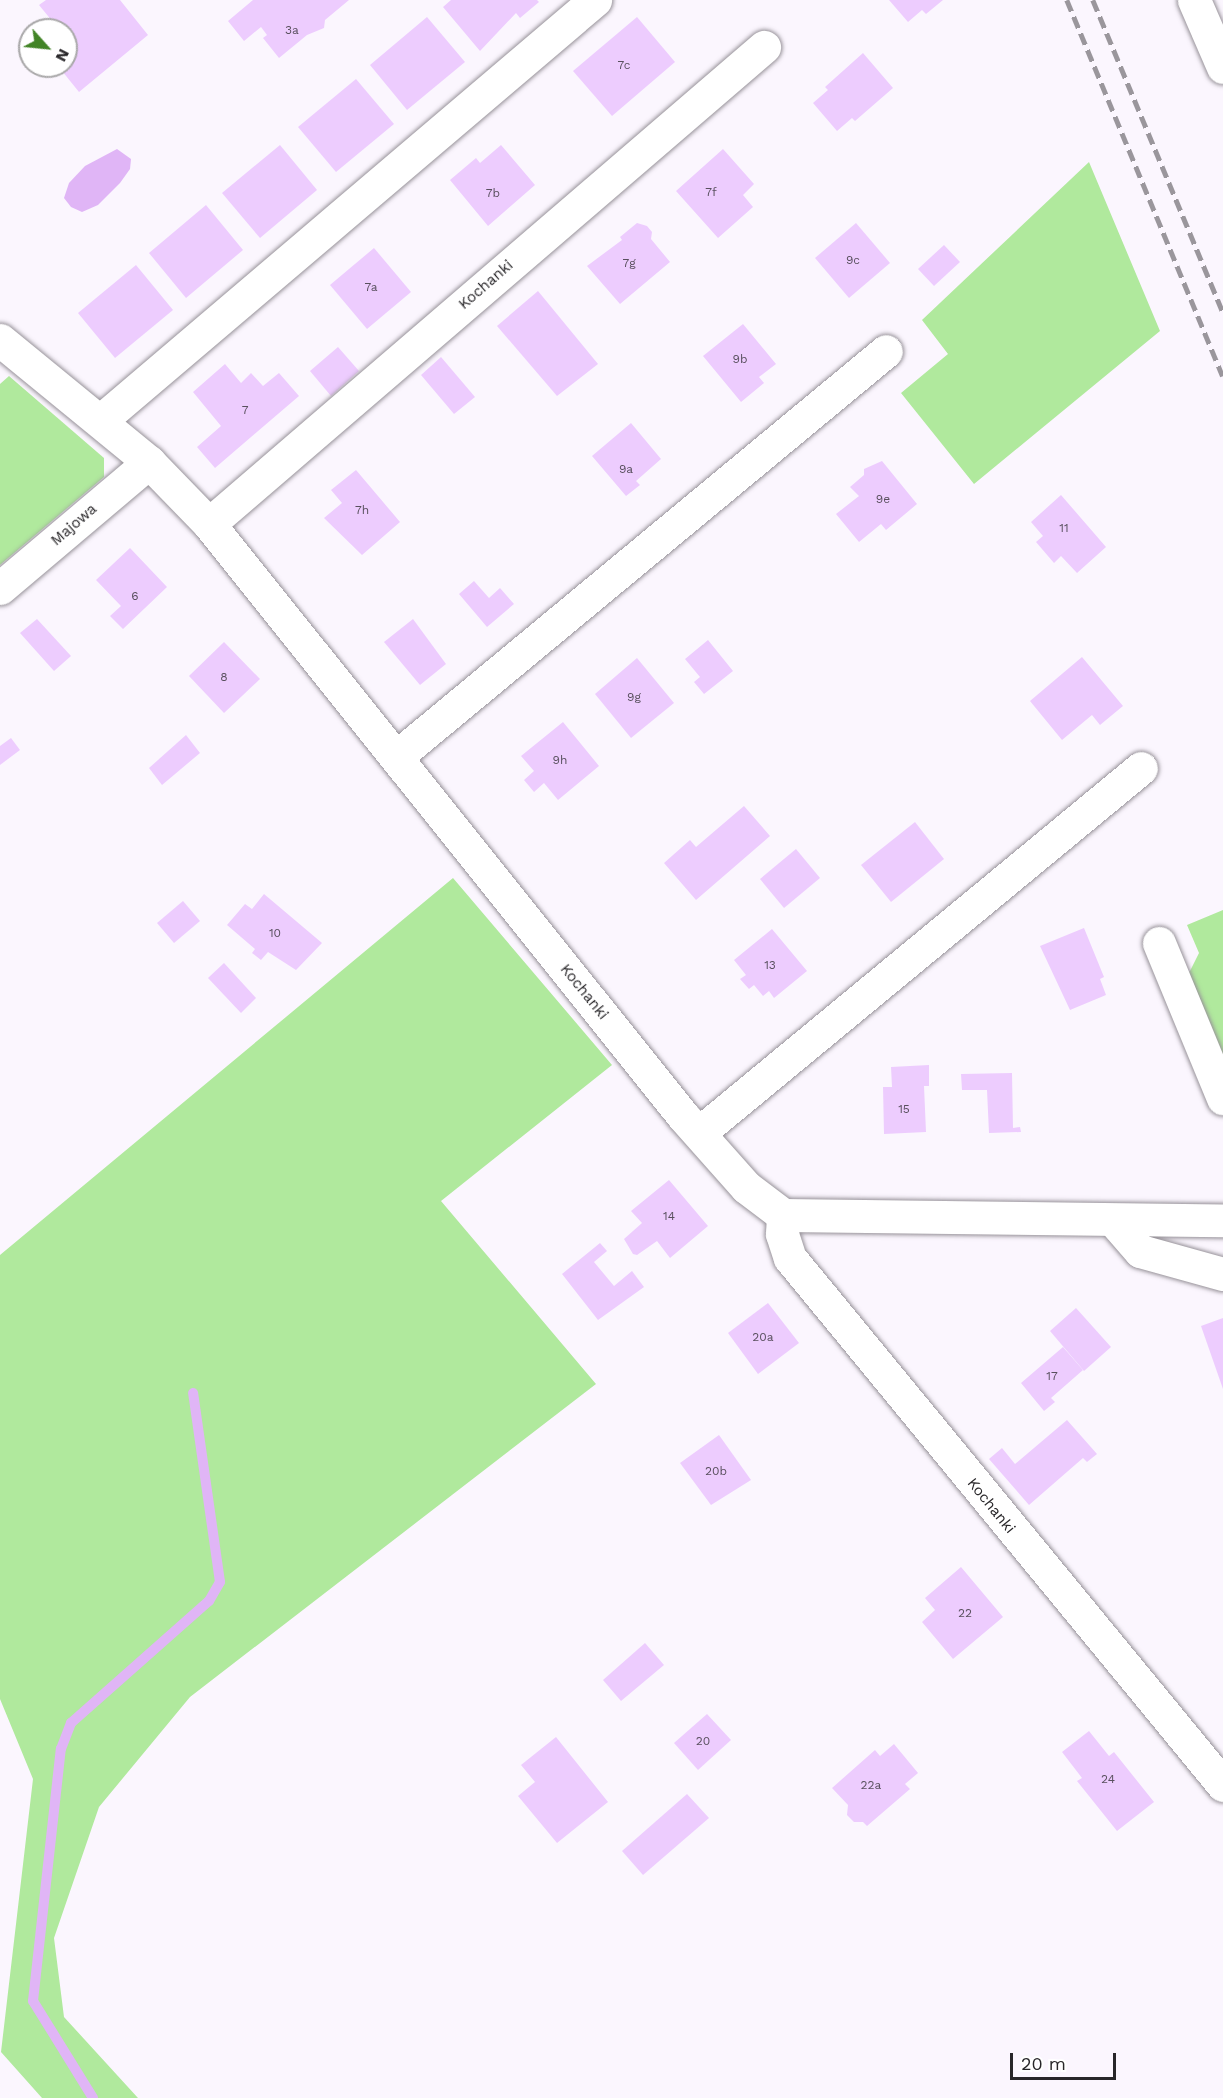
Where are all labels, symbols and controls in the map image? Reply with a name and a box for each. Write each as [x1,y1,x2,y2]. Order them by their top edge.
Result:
north arrow [18,18,78,78]
house number: 3a [285,24,299,38]
text: N [52,46,74,65]
house number: 7c [618,59,630,73]
house number: 7f [705,186,717,200]
house number: 7b [486,187,500,201]
house number: 9c [846,254,860,268]
street label: Kochanki [455,257,517,313]
house number: 7g [622,257,636,271]
house number: 7a [364,281,378,295]
house number: 9b [733,353,747,367]
house number: 7 [242,404,248,418]
house number: 9a [619,463,633,477]
house number: 9e [876,493,890,507]
street label: Majowa [47,500,101,550]
house number: 7h [355,504,369,518]
house number: 11 [1059,522,1069,536]
house number: 6 [131,590,139,604]
house number: 8 [220,671,228,685]
house number: 9g [627,691,641,705]
house number: 9h [553,754,567,768]
house number: 10 [269,927,281,941]
house number: 13 [764,959,776,973]
street label: Kochanki [556,961,612,1023]
house number: 15 [898,1103,910,1117]
house number: 14 [663,1210,675,1224]
house number: 20a [752,1331,774,1345]
house number: 17 [1046,1370,1058,1384]
house number: 20b [705,1465,727,1479]
street label: Kochanki [963,1475,1019,1537]
house number: 22 [958,1607,972,1621]
house number: 20 [696,1735,710,1749]
house number: 24 [1101,1773,1115,1787]
house number: 22a [861,1779,881,1793]
scale bar [1013,2041,1120,2079]
text: 20 m [1021,2053,1066,2074]

